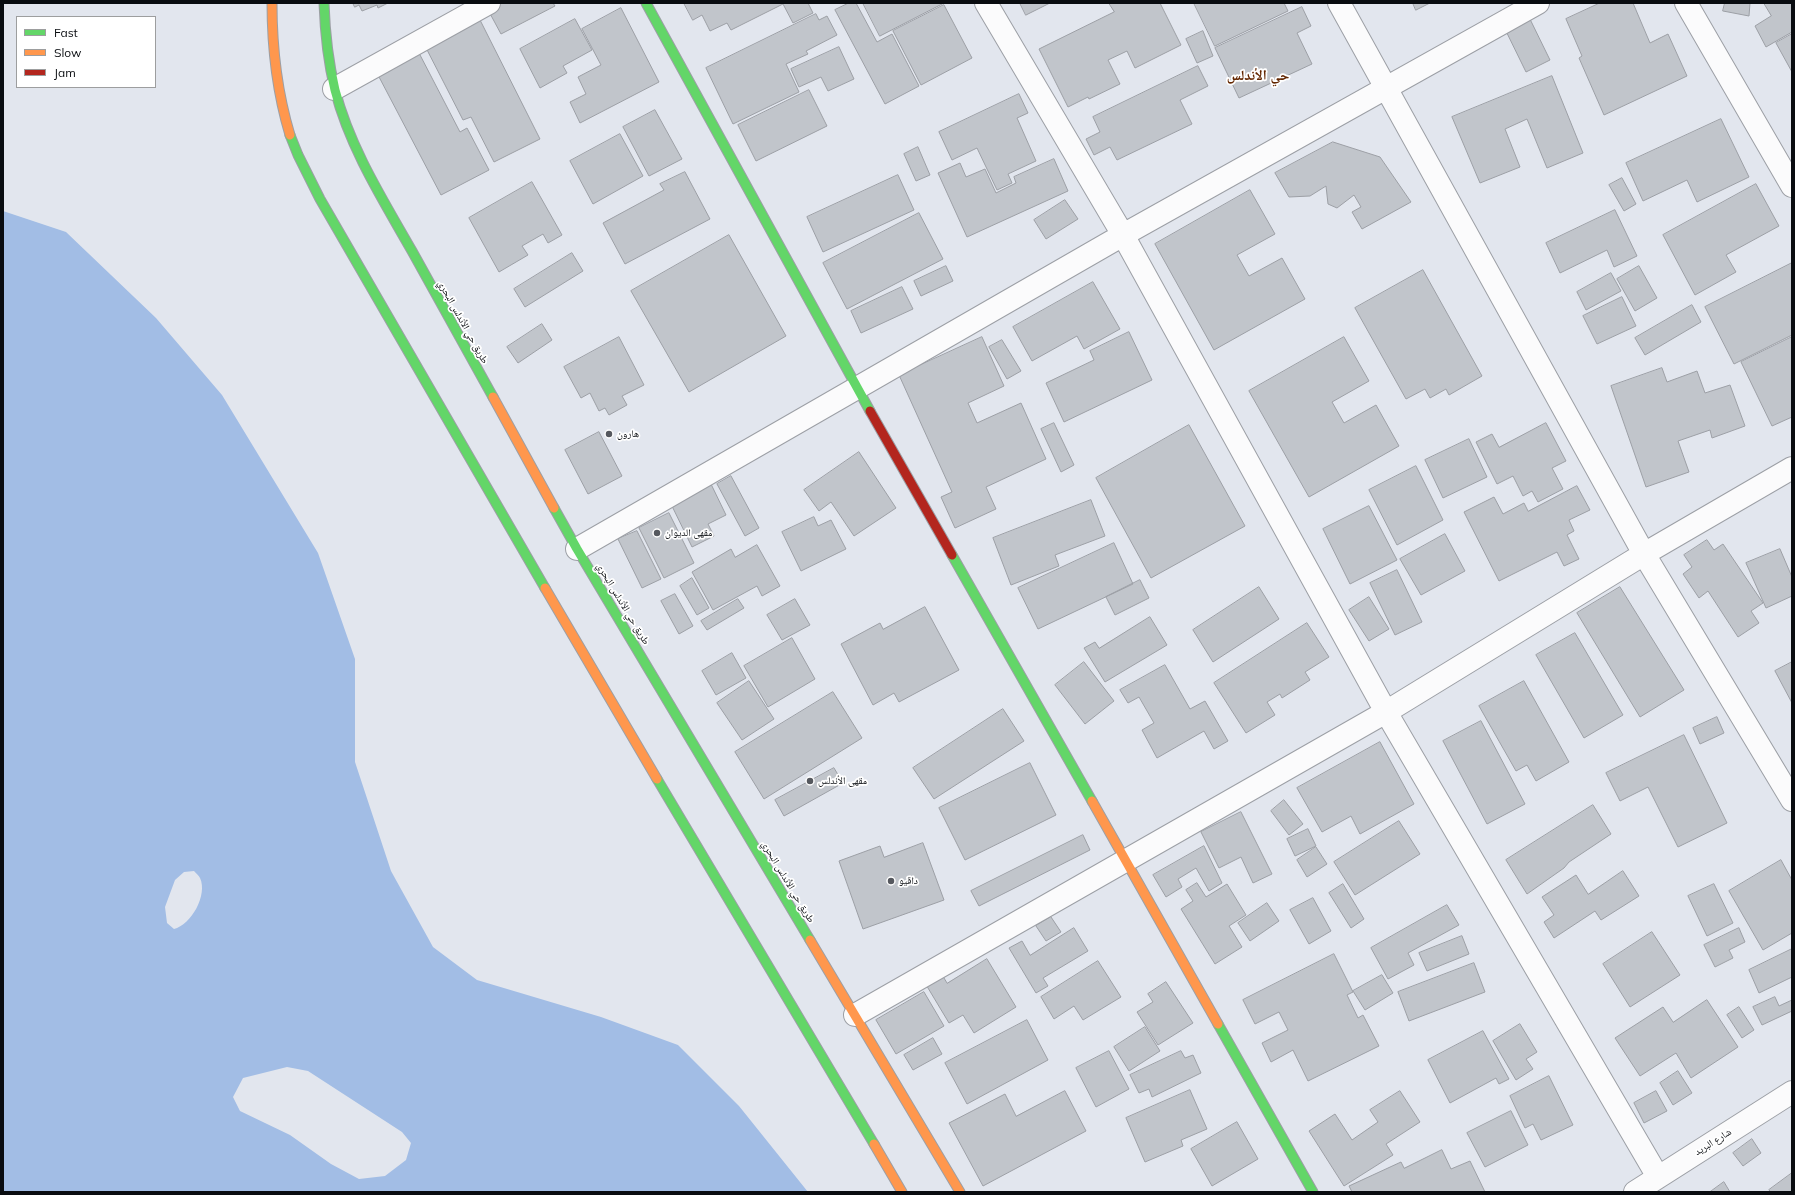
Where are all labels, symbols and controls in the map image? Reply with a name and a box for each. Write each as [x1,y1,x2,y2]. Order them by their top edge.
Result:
legend [16,16,156,88]
text: Fast [54,25,78,40]
text: Slow [54,45,82,60]
text: Jam [54,65,76,80]
district label: حي الأندلس [1227,68,1289,84]
street label: طريق حي الأندلس البحري [435,278,491,366]
place label: هارون [617,428,639,440]
marker: هارون [604,429,614,439]
place label: مقهى الديوان [665,527,712,539]
marker: مقهى الديوان [652,528,662,538]
street label: طريق حي الأندلس البحري [594,561,652,647]
place label: مقهى الأندلس [818,775,867,787]
marker: مقهى الأندلس [805,776,815,786]
street label: طريق حي الأندلس البحري [759,839,817,925]
place label: داقيو [899,875,918,887]
marker: داقيو [886,876,896,886]
street label: شارع البريد [1692,1126,1734,1158]

